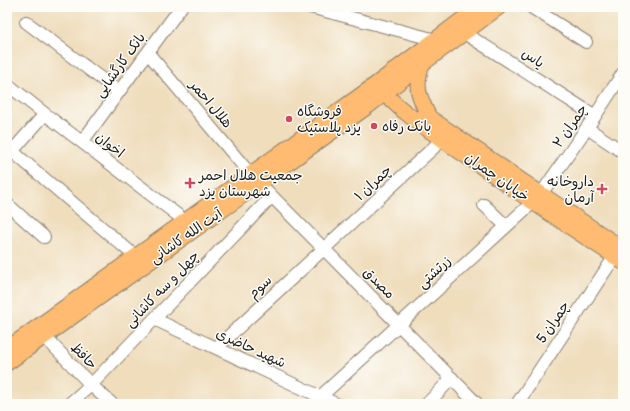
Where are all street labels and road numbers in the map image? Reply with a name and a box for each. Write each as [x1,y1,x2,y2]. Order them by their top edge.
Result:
street label: بانک کارگشایی [91,29,149,101]
street label: یاس [518,44,548,72]
street label: هلال احمر [185,76,236,131]
street label: چمران ۲ [549,101,592,152]
street label: اخوان [92,129,128,161]
street label: خیابان چمران [461,149,532,206]
street label: چمران ۱ [351,162,396,205]
street label: آیت الله کاشانی [146,204,226,267]
street label: چهل و سه کاشانی [121,247,204,332]
street label: زرتشتی [414,252,454,292]
street label: مصدق [360,264,398,302]
street label: سوم [244,272,278,304]
street label: چمران 5 [533,298,574,347]
street label: شهید حاضری [213,324,289,372]
street label: حافظ [67,339,101,373]

